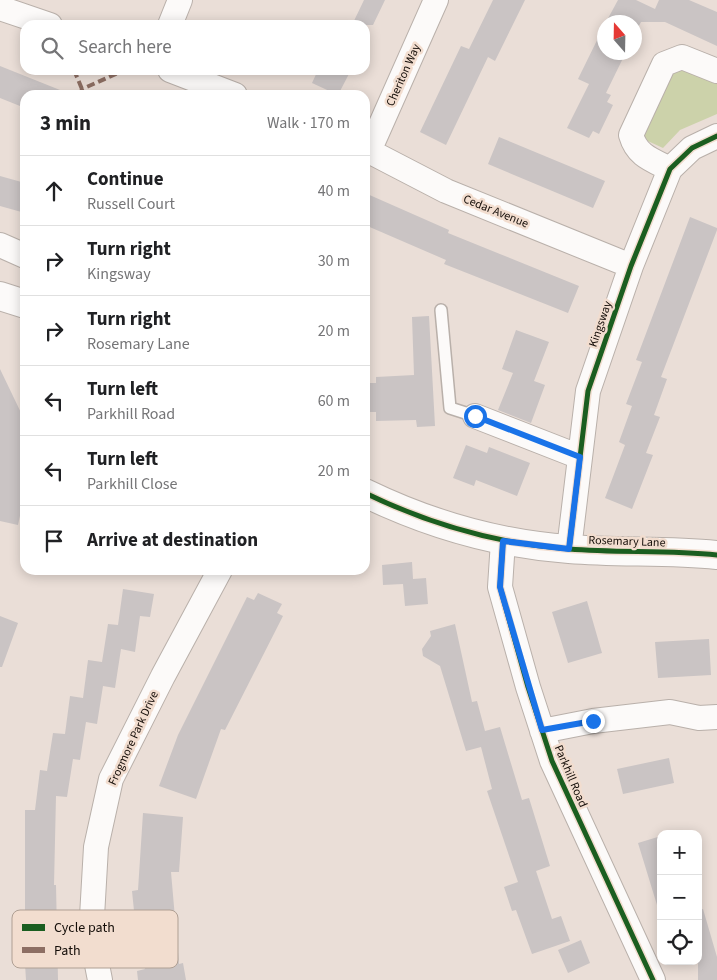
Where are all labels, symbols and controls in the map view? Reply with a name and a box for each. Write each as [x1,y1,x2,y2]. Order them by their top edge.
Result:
north arrow [597,15,642,60]
search box [20,20,370,75]
icon: search [38,34,66,62]
text: Search here [78,34,172,61]
street label: Cheriton Way [382,41,425,109]
text: 3 min [40,108,91,138]
text: Walk · 170 m [267,112,350,134]
text: Continue [87,166,164,193]
icon: ahead [40,177,68,205]
text: 40 m [318,180,350,202]
street label: Cedar Avenue [461,191,531,232]
text: Russell Court [87,193,175,215]
text: Turn right [87,236,171,263]
icon: right [40,247,68,275]
text: 30 m [318,250,350,272]
text: Kingsway [87,263,151,285]
street label: Kingsway [585,298,616,349]
text: Turn right [87,306,171,333]
icon: right [40,317,68,345]
text: 20 m [318,320,350,342]
text: Rosemary Lane [87,333,190,355]
text: Turn left [87,376,158,403]
icon: left [40,387,68,415]
text: 60 m [318,390,350,412]
text: Parkhill Road [87,403,175,425]
route start [464,405,487,428]
text: Turn left [87,446,158,473]
icon: left [40,457,68,485]
text: 20 m [318,460,350,482]
text: Parkhill Close [87,473,177,495]
icon: arrive [40,527,68,555]
text: Arrive at destination [87,527,258,554]
street label: Rosemary Lane [588,532,666,551]
street label: Frogmore Park Drive [104,688,163,788]
route end [582,710,605,733]
street label: Parkhill Road [550,742,591,810]
map controls [657,830,702,965]
button: + [657,830,702,875]
button: − [657,875,702,920]
legend [12,910,178,968]
text: Cycle path [54,918,115,938]
button: locate [657,920,702,965]
text: Path [54,941,81,961]

